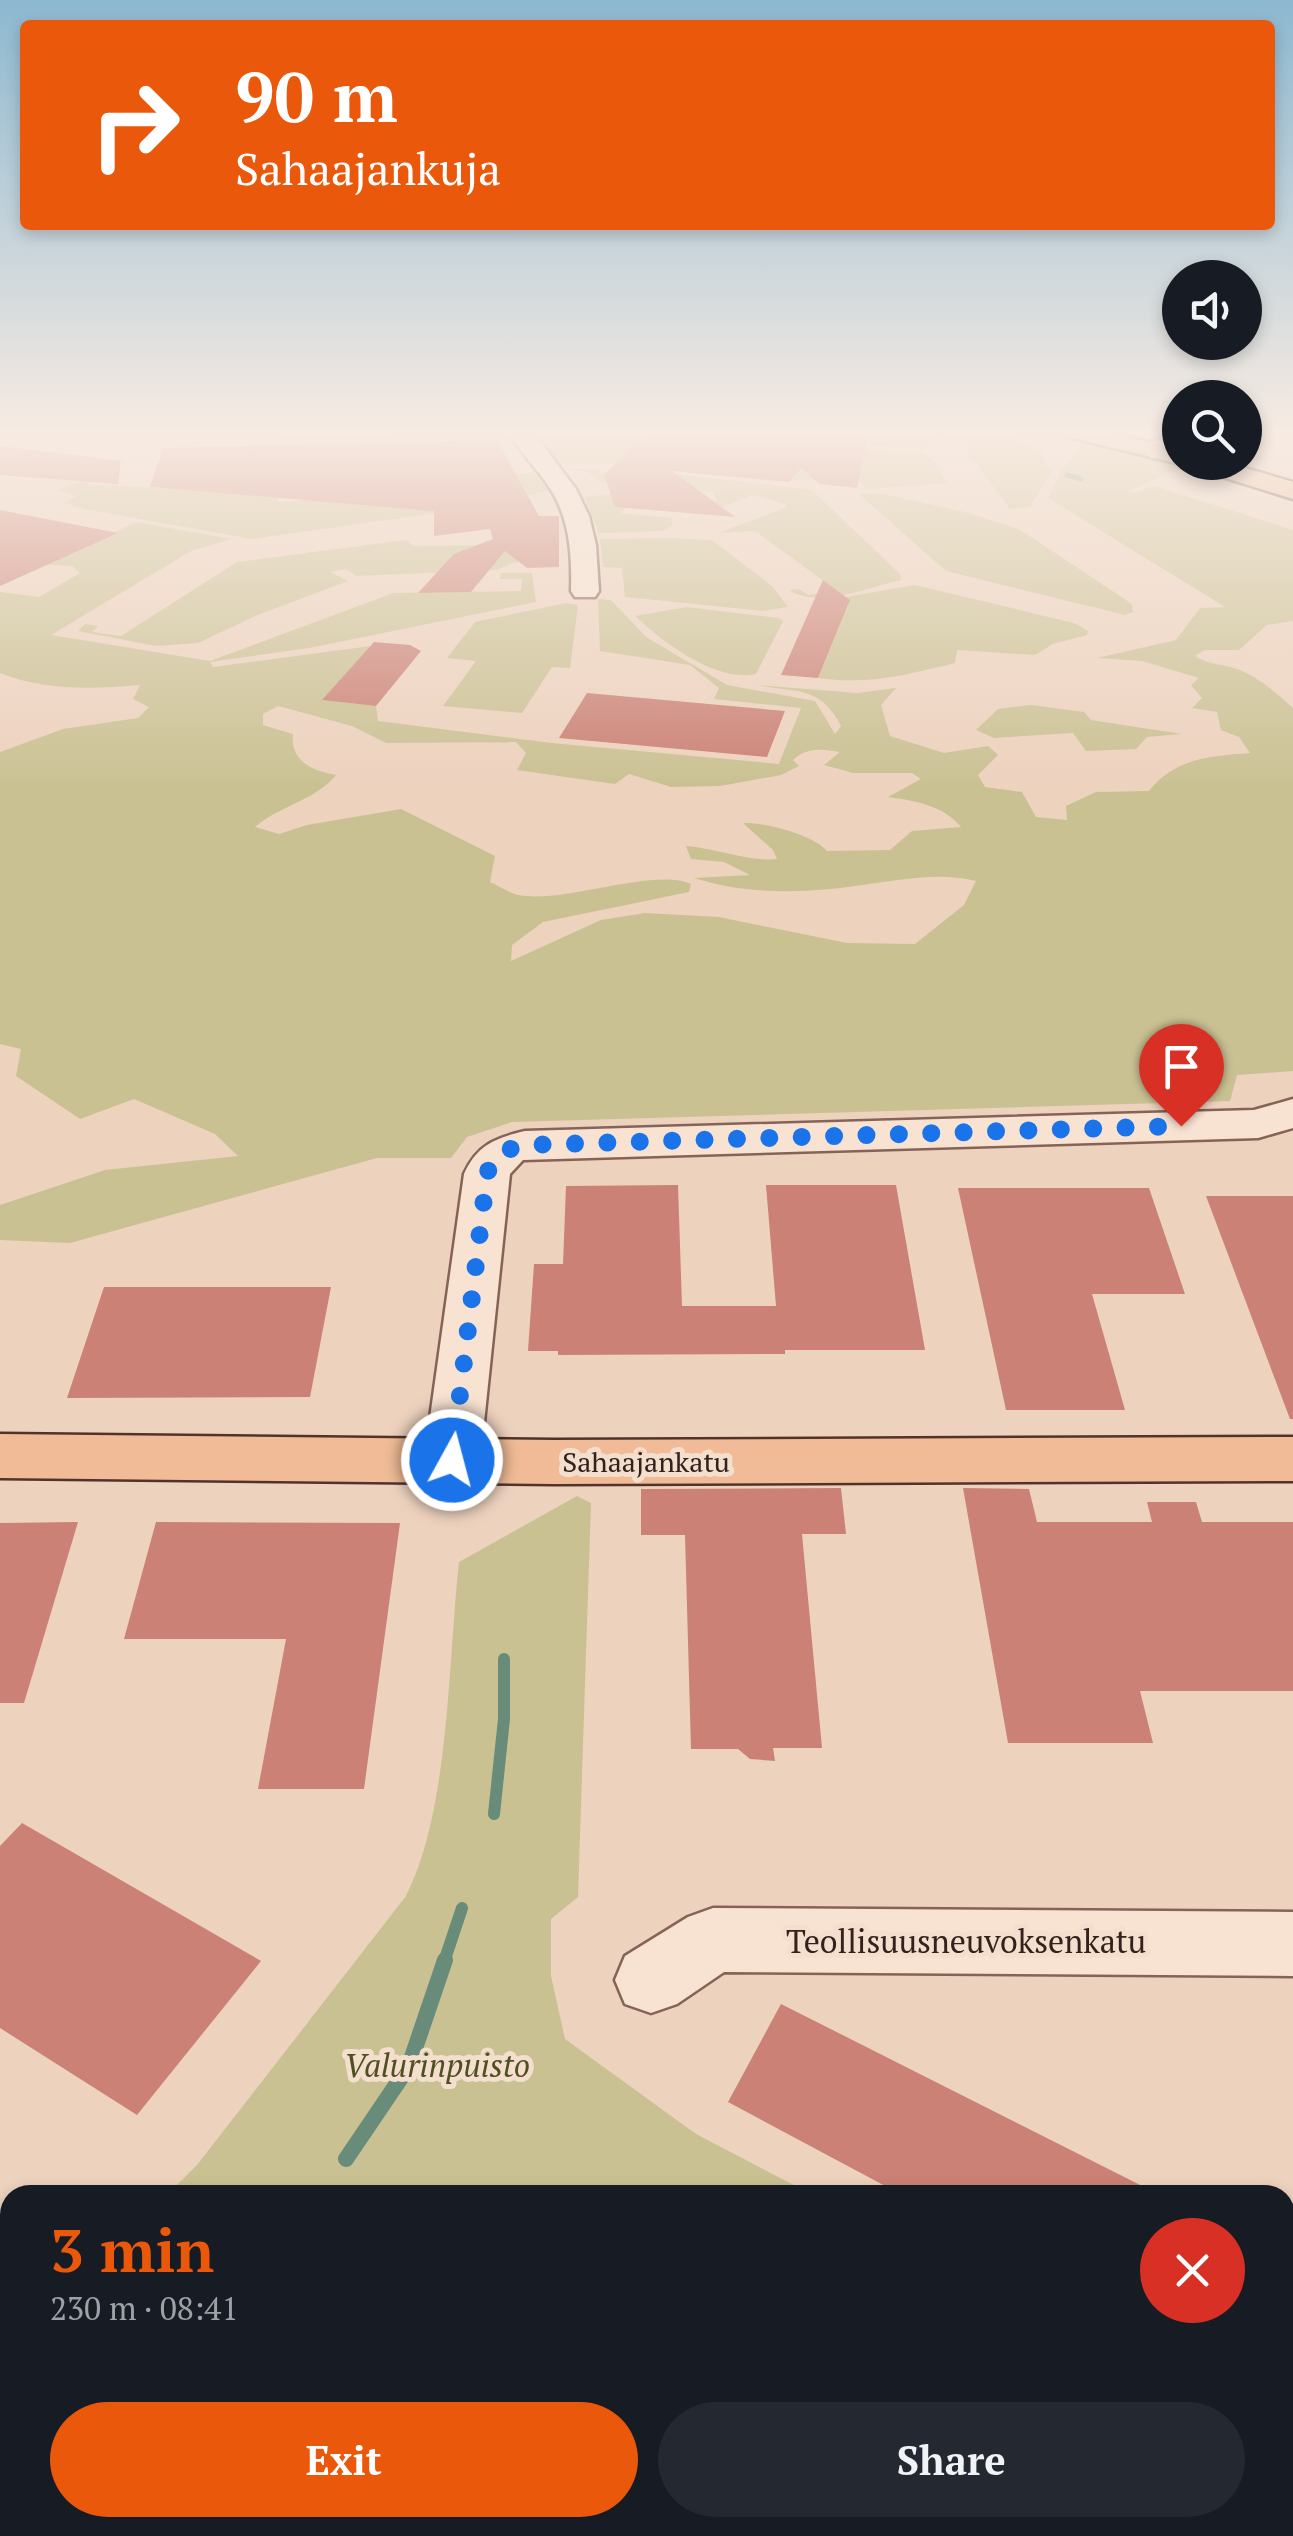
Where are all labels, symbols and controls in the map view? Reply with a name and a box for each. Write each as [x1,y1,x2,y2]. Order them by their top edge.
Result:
text: 90 m [235,49,398,142]
icon: right [70,60,200,190]
text: Sahaajankuja [235,138,501,198]
map controls [1162,260,1262,480]
button: sound [1162,260,1262,360]
button: search [1162,380,1262,480]
pin [1139,1024,1224,1127]
icon: arrive [1154,1039,1209,1094]
position arrow [400,1408,504,1512]
street label: Sahaajankatu [562,1443,730,1480]
street label: Teollisuusneuvoksenkatu [786,1920,1146,1962]
park label: Valurinpuisto [344,2044,530,2086]
text: 3 min [50,2210,214,2289]
button: close [1140,2218,1245,2323]
text: 230 m · 08:41 [50,2287,238,2329]
button: Exit [50,2402,638,2517]
button: Share [658,2402,1245,2517]

